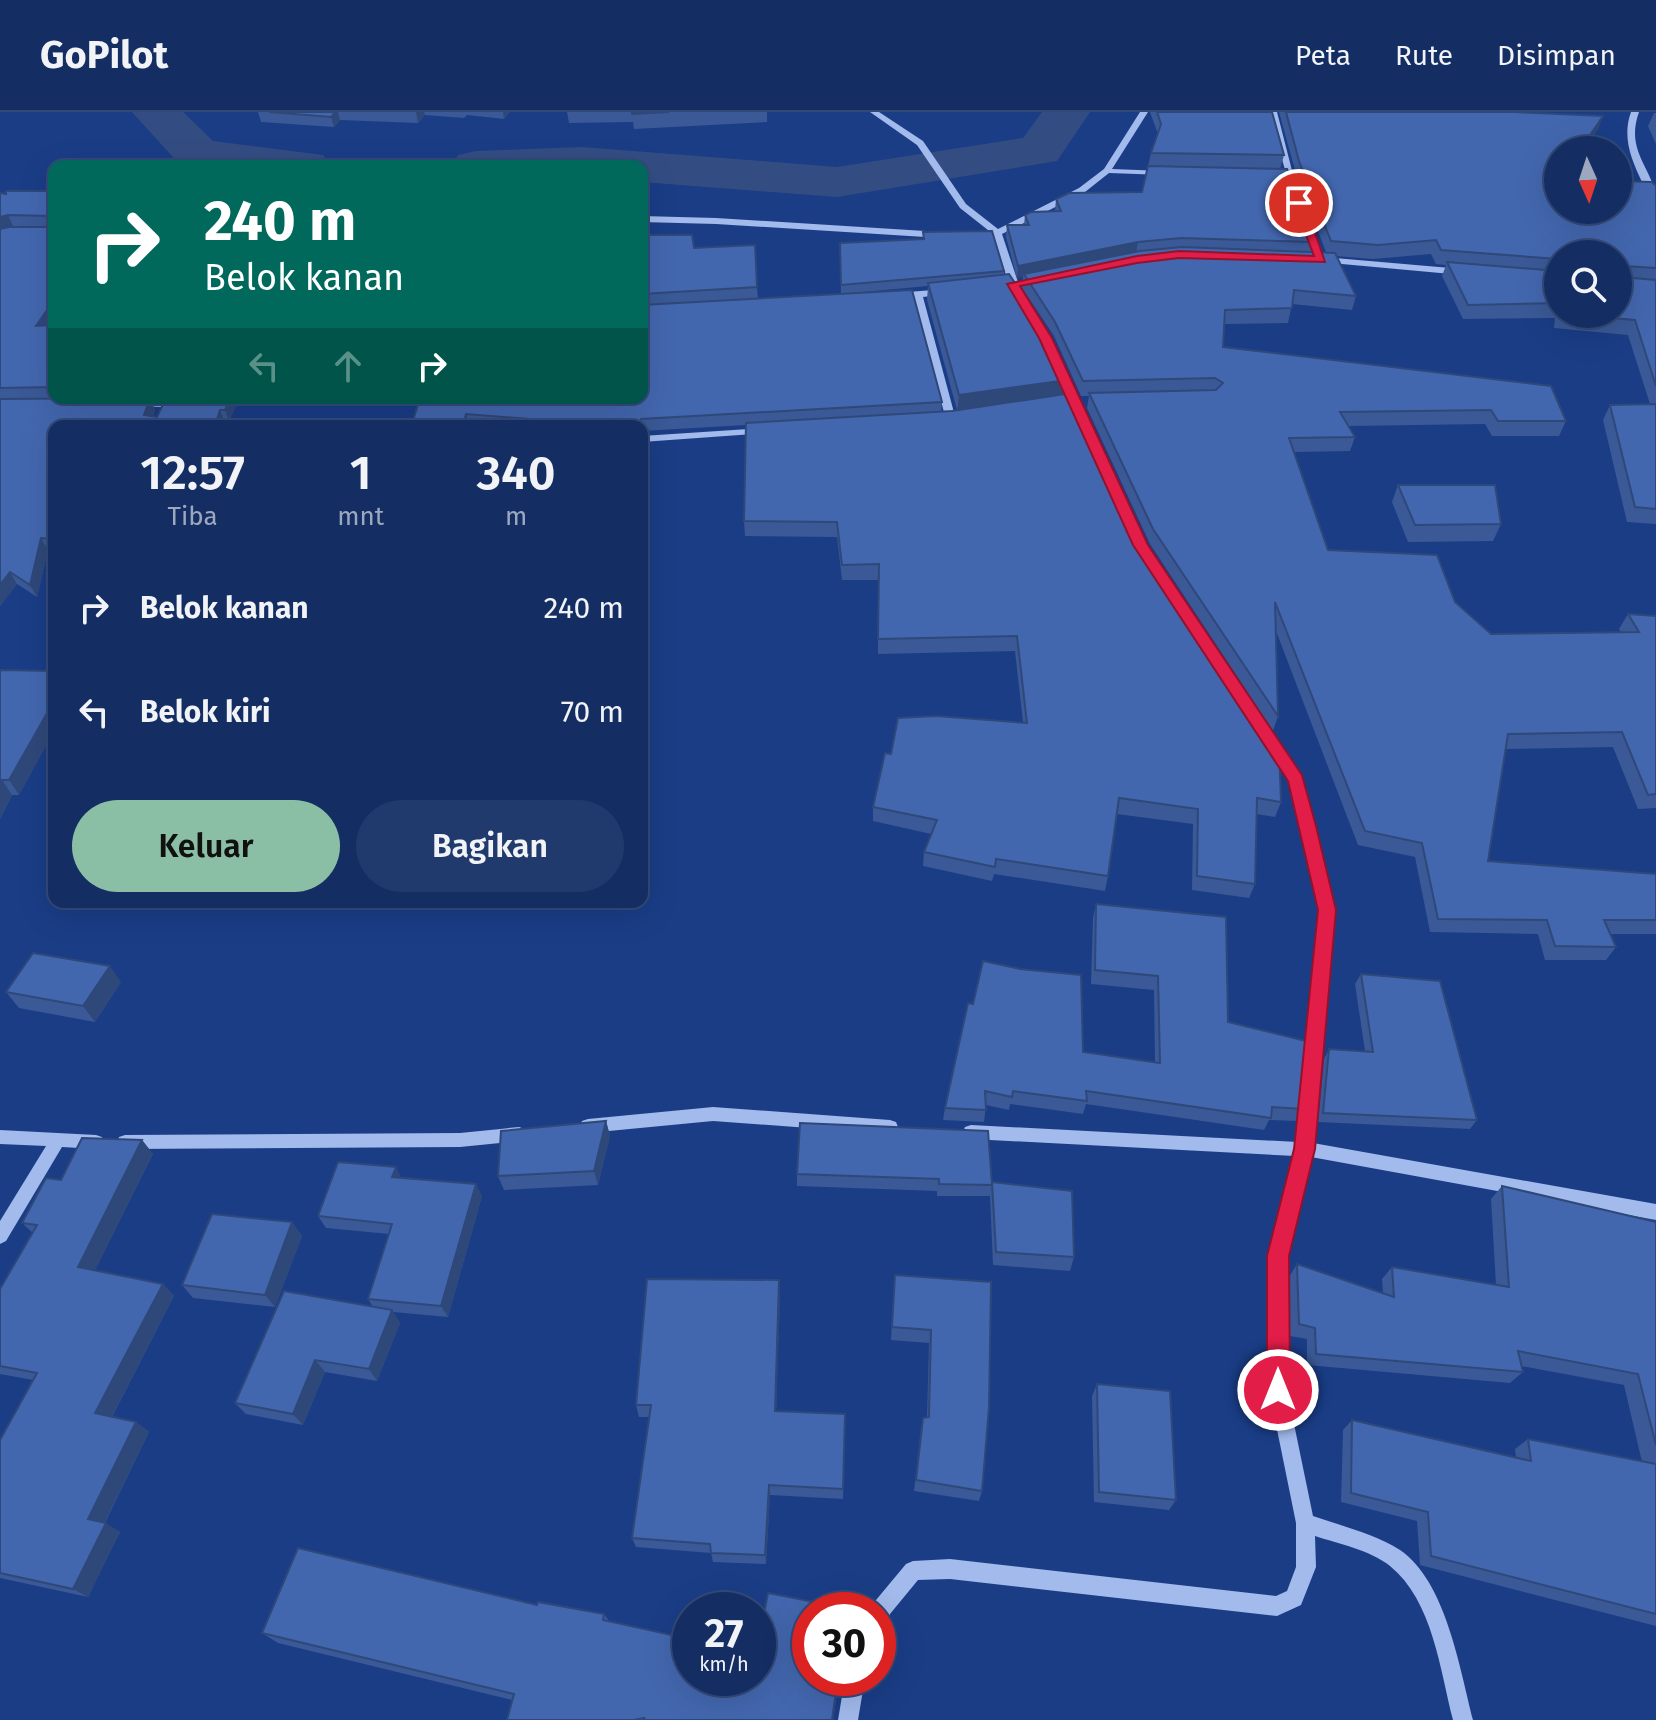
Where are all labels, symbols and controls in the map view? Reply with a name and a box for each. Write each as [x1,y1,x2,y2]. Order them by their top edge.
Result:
text: GoPilot [40,32,168,78]
text: Peta [1295,39,1351,72]
text: Rute [1395,39,1453,72]
text: Disimpan [1497,39,1616,72]
north arrow [1544,136,1632,224]
map controls [1544,136,1632,328]
pin [1265,169,1333,237]
icon: arrive [1277,181,1321,225]
text: 240 m [204,188,356,255]
icon: right [72,192,176,296]
button: search [1544,240,1632,328]
text: Belok kanan [204,256,404,300]
icon: left [242,344,286,388]
icon: ahead [326,344,370,388]
icon: right [410,344,454,388]
text: 12:57 [140,444,245,502]
text: 1 [350,444,372,502]
text: 340 [476,444,556,502]
text: Tiba [168,501,218,532]
text: mnt [337,501,384,532]
text: m [505,501,527,532]
icon: right [72,586,116,630]
text: Belok kanan [140,590,309,626]
text: 240 m [544,590,624,626]
icon: left [72,690,116,734]
text: Belok kiri [140,694,271,730]
text: 70 m [561,694,624,730]
button: Keluar [72,800,340,892]
button: Bagikan [356,800,624,892]
position arrow [1236,1348,1320,1432]
speed limit sign: 30 [792,1592,896,1696]
text: 27 [705,1610,744,1658]
text: km/h [699,1652,749,1676]

